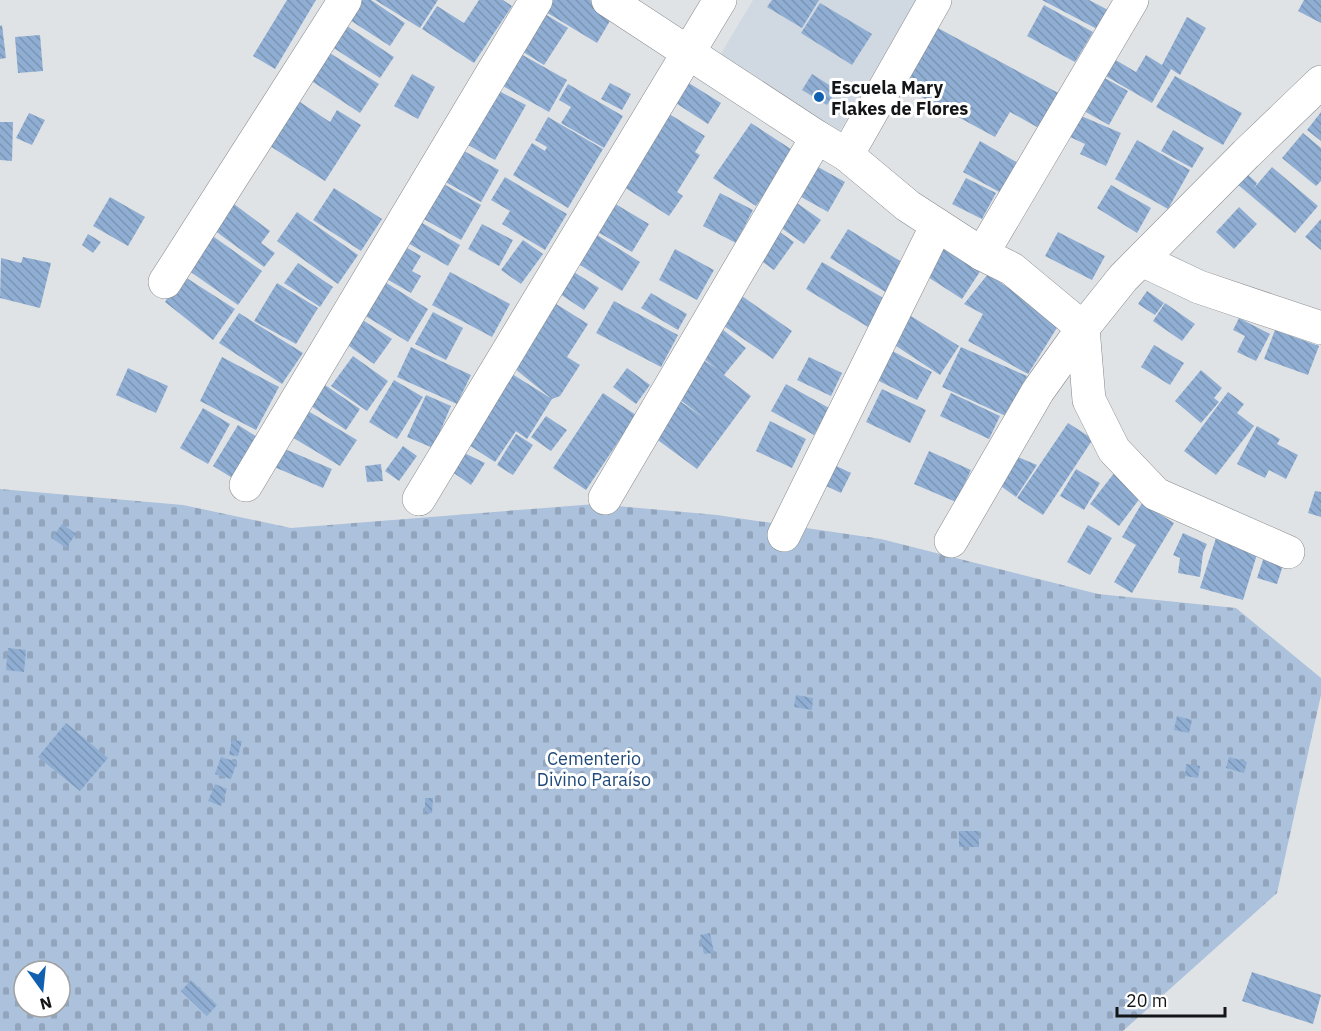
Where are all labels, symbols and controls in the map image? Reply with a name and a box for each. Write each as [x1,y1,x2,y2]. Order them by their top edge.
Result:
place label: Escuela Mary Flakes de Flores [831,76,968,120]
marker: Escuela Mary Flakes de Flores [812,90,826,104]
park label: Cementerio Divino Paraíso [537,747,651,791]
north arrow [12,959,72,1019]
scale bar [1117,980,1225,1018]
text: 20 m [1126,989,1168,1012]
text: N [38,992,54,1015]

